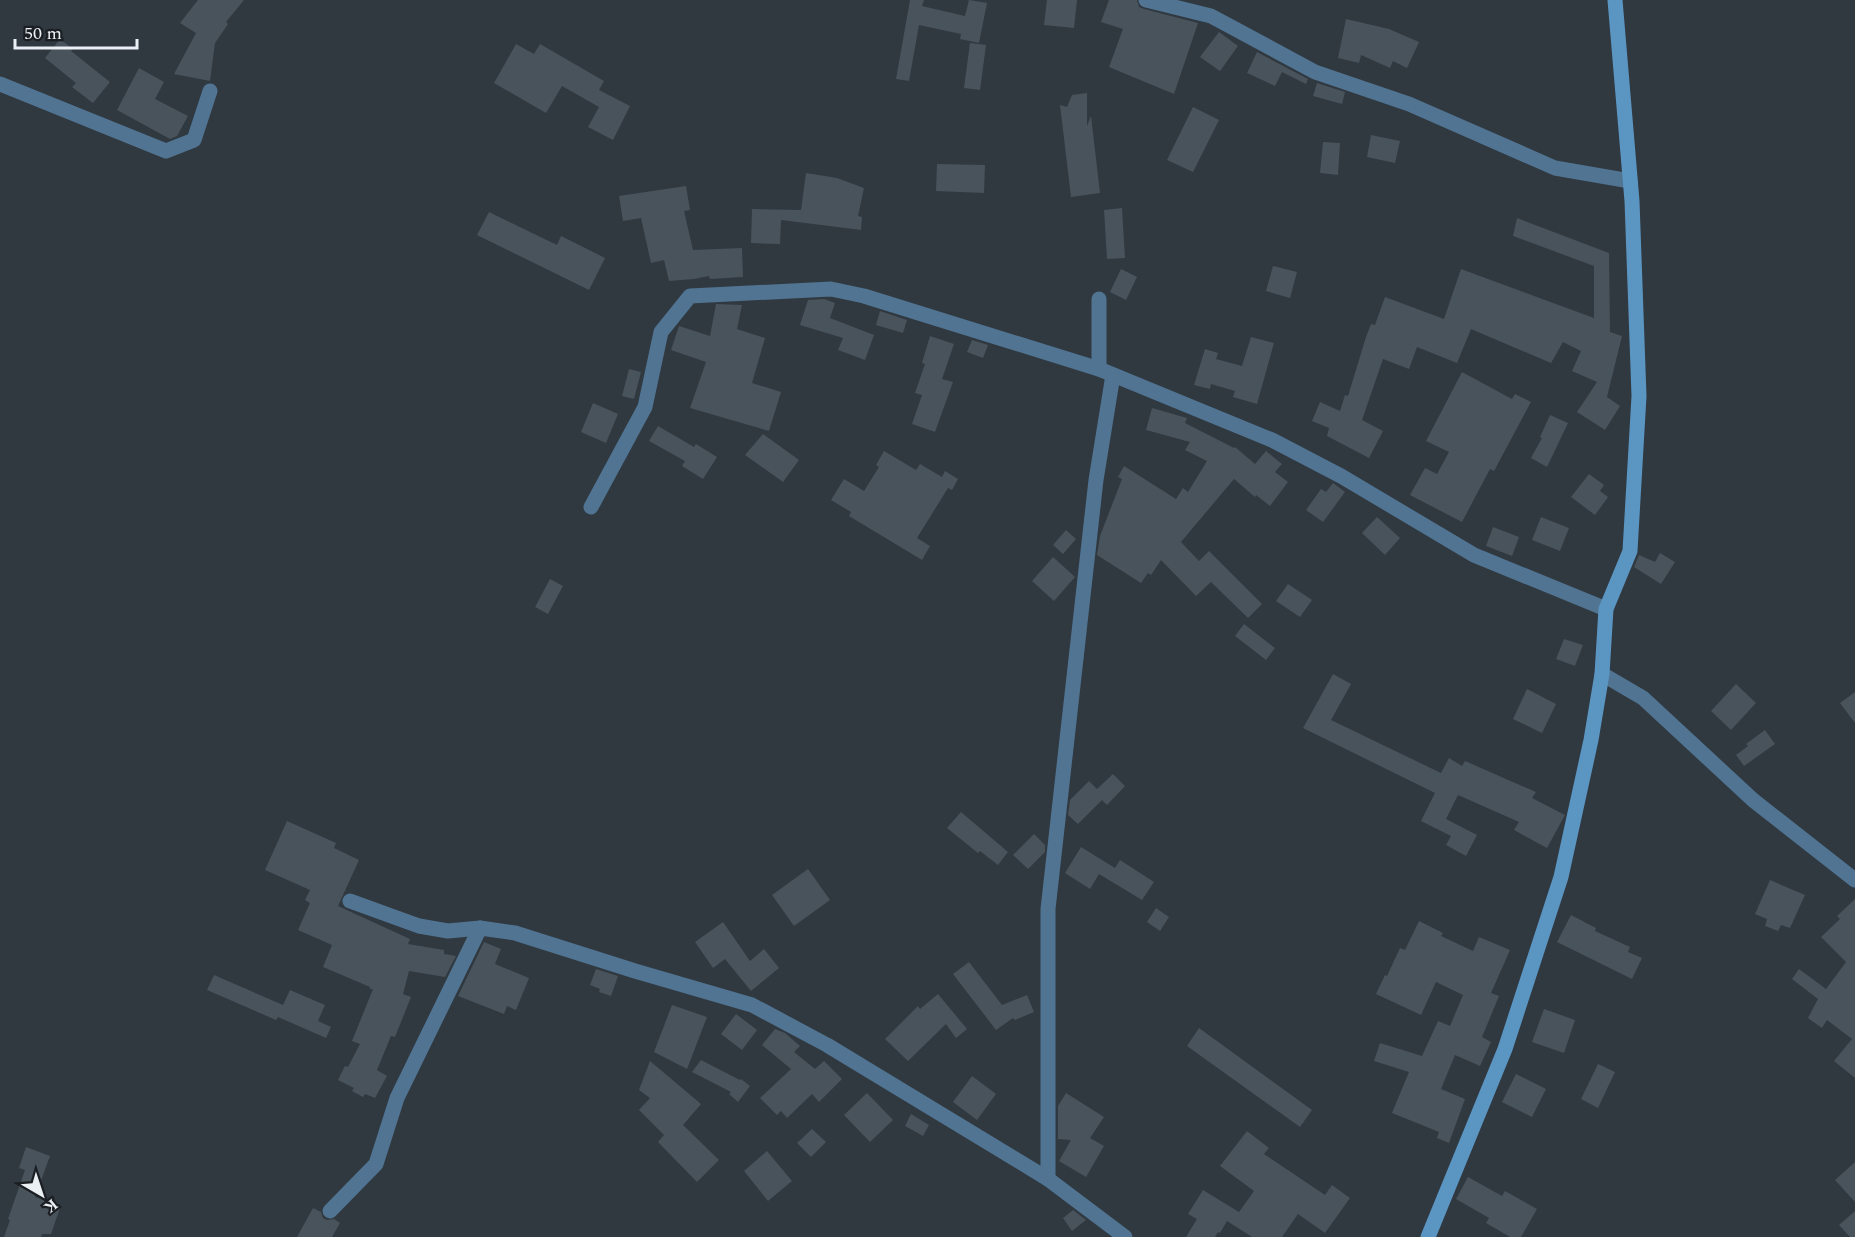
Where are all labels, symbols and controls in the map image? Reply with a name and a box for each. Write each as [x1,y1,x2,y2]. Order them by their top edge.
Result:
scale bar [15,12,136,50]
text: 50 m [24,20,62,47]
north arrow [12,1165,72,1225]
text: K [38,1193,63,1219]

